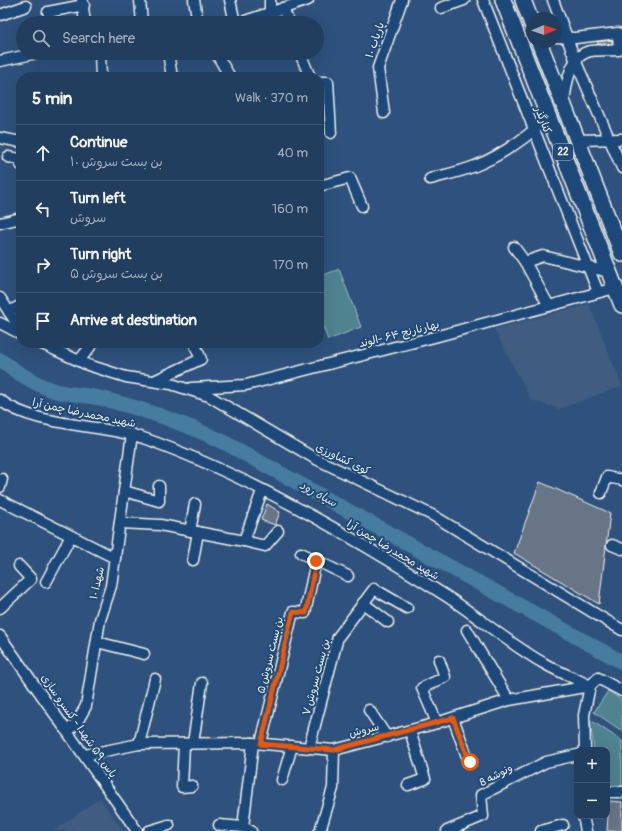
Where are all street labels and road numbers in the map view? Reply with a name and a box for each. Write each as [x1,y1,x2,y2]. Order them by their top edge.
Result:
street label: پاریاب ۱۰ [363,20,388,60]
street label: کنارگذر [532,104,554,136]
road number: 22 [553,144,573,160]
street label: بهارنارنج ۶۴ -الوند [357,318,441,351]
street label: شهید محمدرضا چمن آرا [31,396,137,430]
street label: کوی کشاورزی [313,440,373,479]
street label: شهید محمدرضا چمن آرا [345,517,441,583]
street label: شهدا ۱۰ [87,565,107,601]
street label: بن بست سروش ۵ [254,615,287,695]
street label: بن بست سروش ۷ [300,637,333,717]
street label: یاس ۵۹ شهدا - کنسرو سازی [38,672,120,780]
street label: سروش [348,720,381,741]
street label: ونوشه 8 [477,761,515,790]

